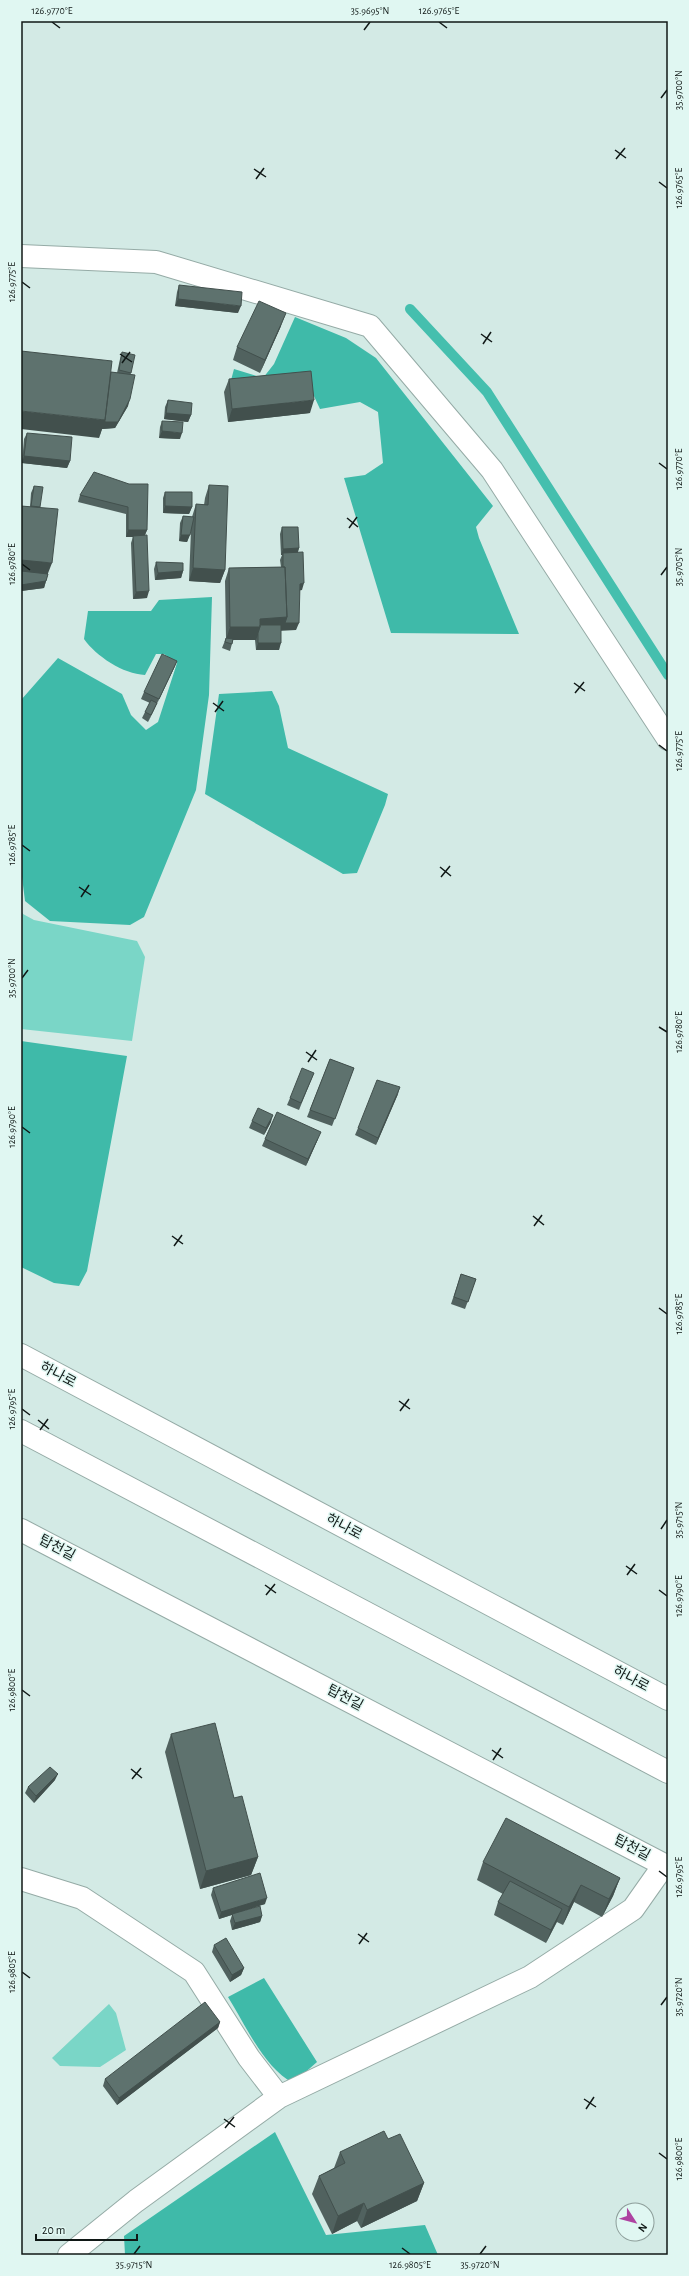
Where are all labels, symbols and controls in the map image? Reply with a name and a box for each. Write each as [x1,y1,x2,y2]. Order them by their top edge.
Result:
text: 126.9770°E [31,6,73,16]
text: 35.9695°N [351,6,389,16]
text: 126.9765°E [419,6,459,16]
text: 35.9700°N [674,70,684,110]
text: 126.9765°E [674,168,684,208]
text: 126.9775°E [7,262,17,302]
text: 126.9770°E [674,448,684,490]
text: 126.9780°E [7,543,17,585]
text: 35.9705°N [674,548,684,586]
text: 126.9775°E [674,731,684,771]
text: 126.9785°E [7,825,17,865]
text: 35.9700°N [7,958,17,998]
text: 126.9780°E [674,1011,684,1053]
text: 126.9790°E [7,1106,17,1148]
text: 126.9785°E [674,1294,684,1334]
street label: 하나로 [38,1359,79,1390]
text: 126.9795°E [7,1389,17,1429]
text: 35.9715°N [674,1502,684,1538]
street label: 하나로 [324,1511,365,1542]
street label: 탑천길 [37,1531,78,1563]
text: 126.9790°E [674,1575,684,1617]
street label: 하나로 [611,1663,652,1694]
text: 126.9800°E [7,1668,17,1711]
street label: 탑천길 [325,1681,366,1713]
street label: 탑천길 [612,1831,653,1863]
text: 126.9795°E [674,1857,684,1897]
text: 126.9805°E [7,1951,17,1993]
text: 35.9720°N [674,1977,684,2017]
text: 126.9800°E [674,2137,684,2180]
north arrow [615,2202,655,2242]
scale bar [36,2216,137,2242]
text: N [636,2221,649,2234]
text: 20 m [42,2224,65,2236]
text: 35.9715°N [116,2260,152,2270]
text: 126.9805°E [389,2260,431,2270]
text: 35.9720°N [460,2260,500,2270]

